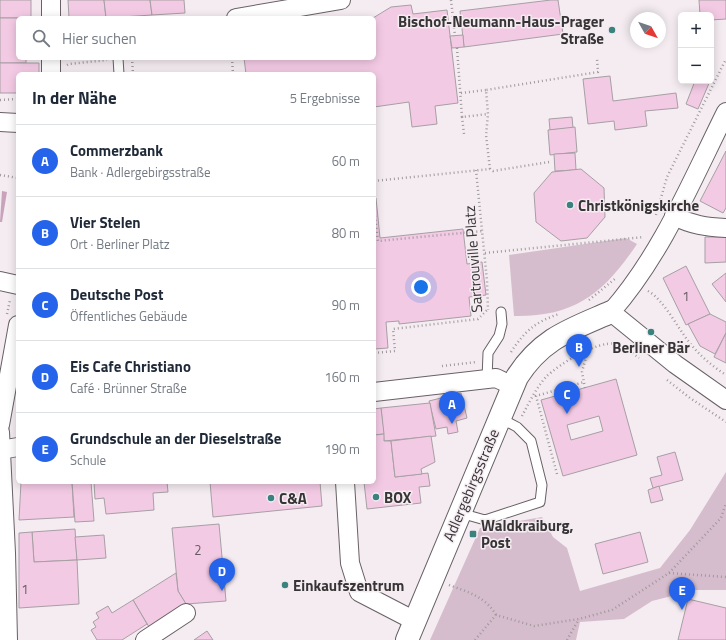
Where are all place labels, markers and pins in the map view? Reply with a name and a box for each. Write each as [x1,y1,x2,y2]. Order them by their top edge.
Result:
place label: Bischof-Neumann-Haus-Prager Straße [398,10,604,50]
marker: Bischof-Neumann-Haus-Prager Straße [607,25,617,35]
place label: Christkönigskirche [578,194,699,217]
marker: Christkönigskirche [565,200,575,210]
marker: Berliner Bär [646,327,656,337]
pin: B [566,334,592,367]
place label: Berliner Bär [612,336,690,359]
pin: C [554,381,580,414]
pin: A [439,391,465,424]
place label: BOX [384,486,412,509]
place label: C&A [279,487,307,510]
marker: BOX [371,492,381,502]
marker: C&A [266,493,276,503]
place label: Waldkraiburg, Post [481,514,574,554]
marker: Waldkraiburg, Post [468,529,478,539]
pin: D [209,558,235,591]
place label: Einkaufszentrum [293,574,404,597]
pin: E [669,577,695,610]
marker: Einkaufszentrum [280,580,290,590]

